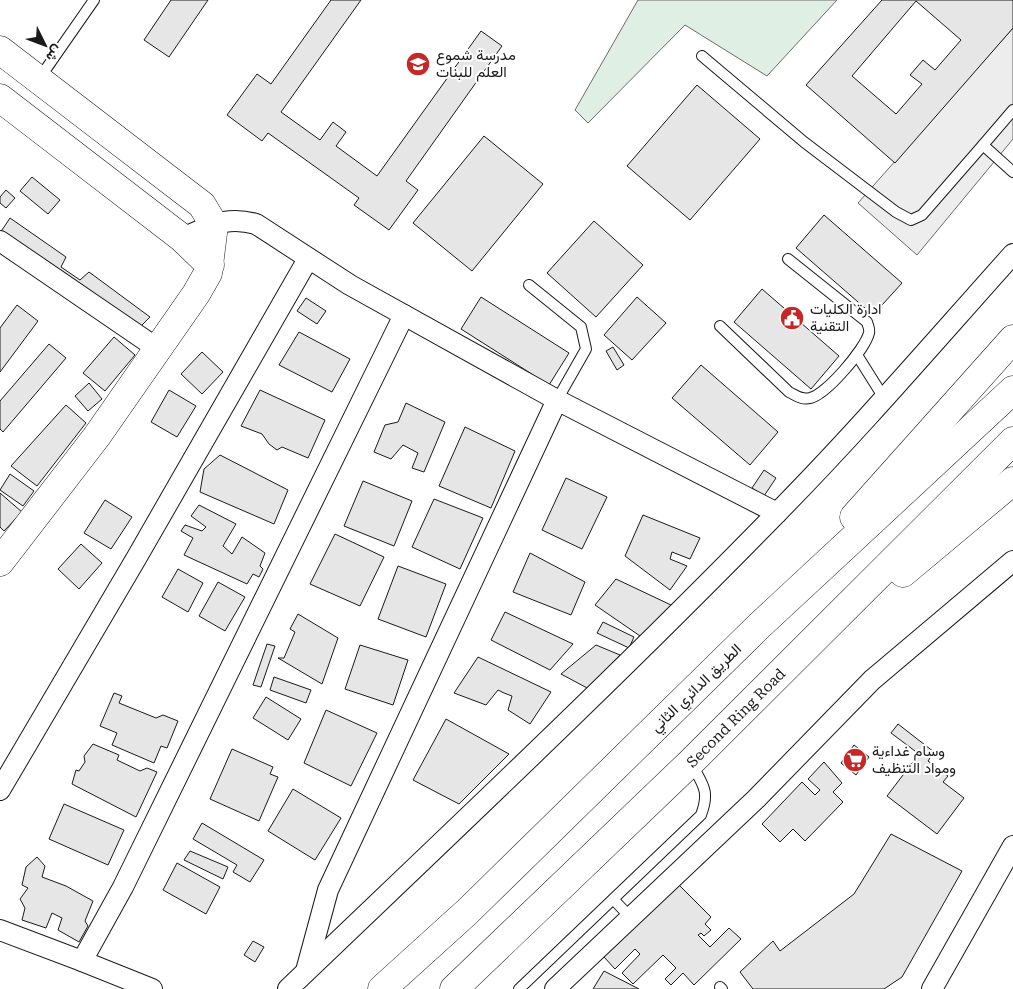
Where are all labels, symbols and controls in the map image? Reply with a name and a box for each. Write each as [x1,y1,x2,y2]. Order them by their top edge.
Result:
north arrow [20,20,70,70]
text: ش [42,41,66,65]
place label: مدرسة شموع العلم للبنات [436,46,516,82]
school or university icon: مدرسة شموع العلم للبنات [405,51,431,77]
place label: ادارة الكليات التقنية [810,300,882,335]
public building icon: ادارة الكليات التقنية [779,305,805,331]
street label: الطريق الدائري الثاني [647,640,748,739]
street label: Second Ring Road [683,664,790,771]
place label: وسام غداءية ومواد التنظيف [872,742,956,777]
supermarket icon: وسام غداءية ومواد التنظيف [842,747,868,773]

